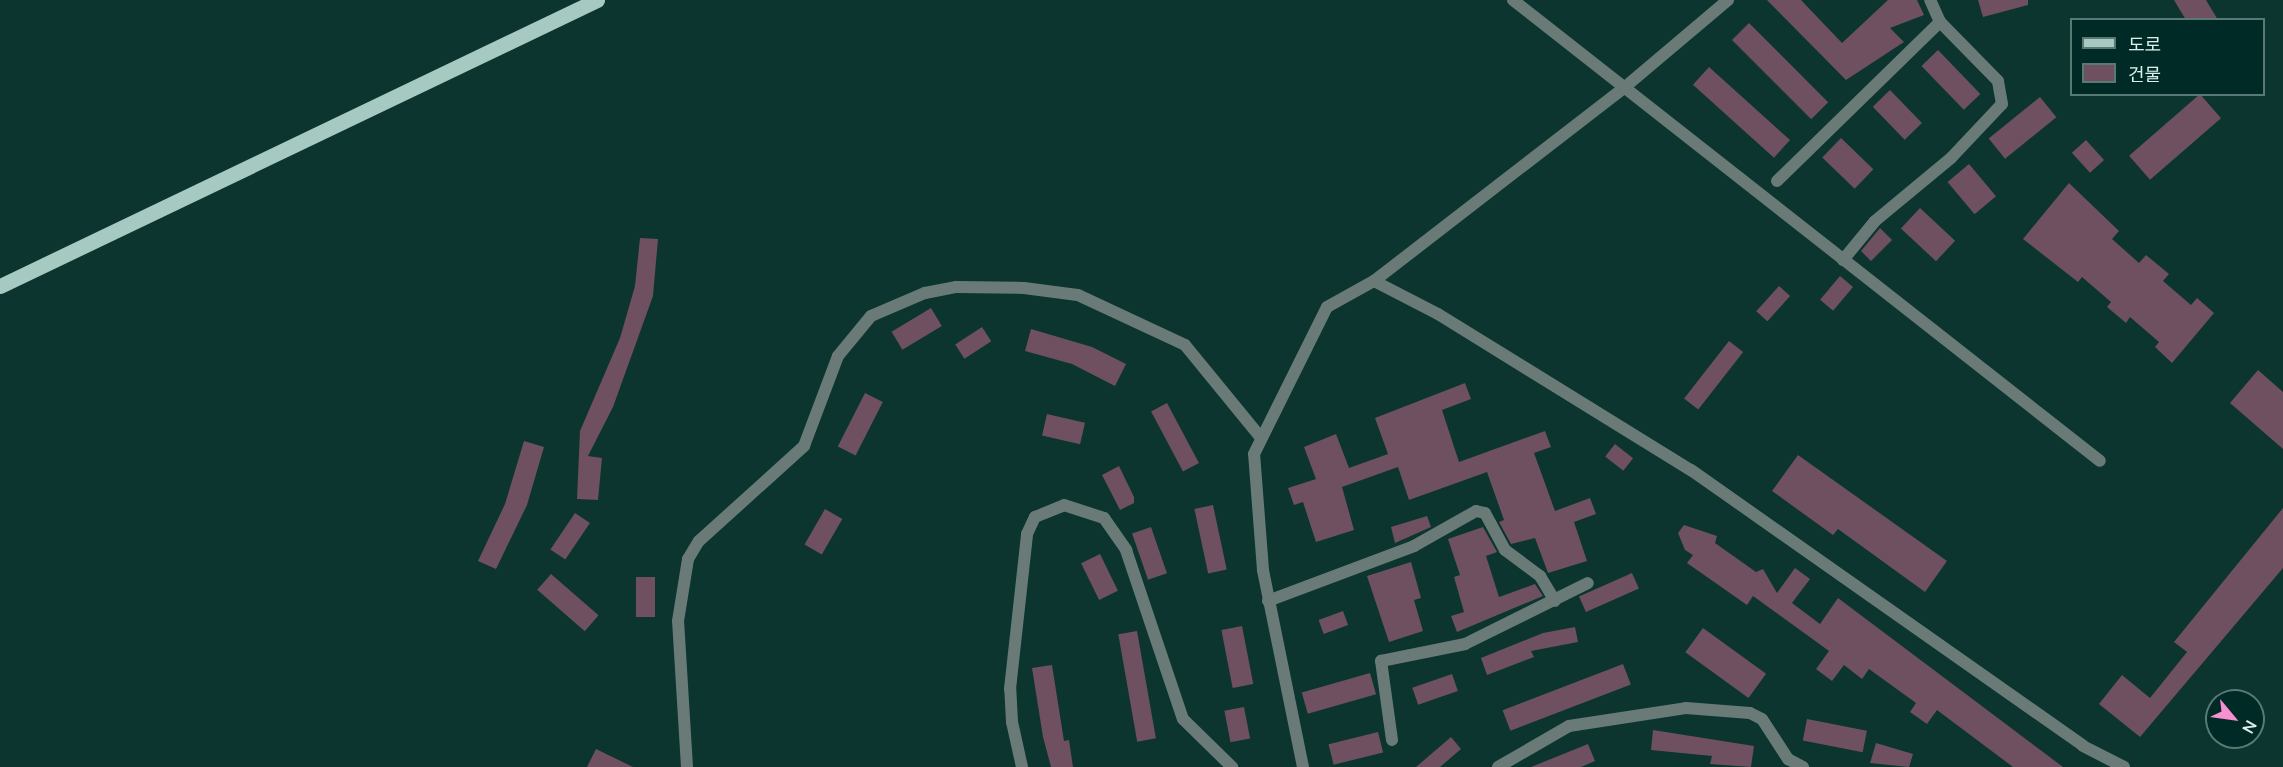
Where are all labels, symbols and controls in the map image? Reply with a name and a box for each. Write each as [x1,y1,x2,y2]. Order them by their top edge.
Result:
legend [2070,18,2265,96]
text: 도로 [2128,33,2161,57]
text: 건물 [2128,63,2161,87]
north arrow [2205,689,2265,749]
text: N [2236,716,2262,737]

